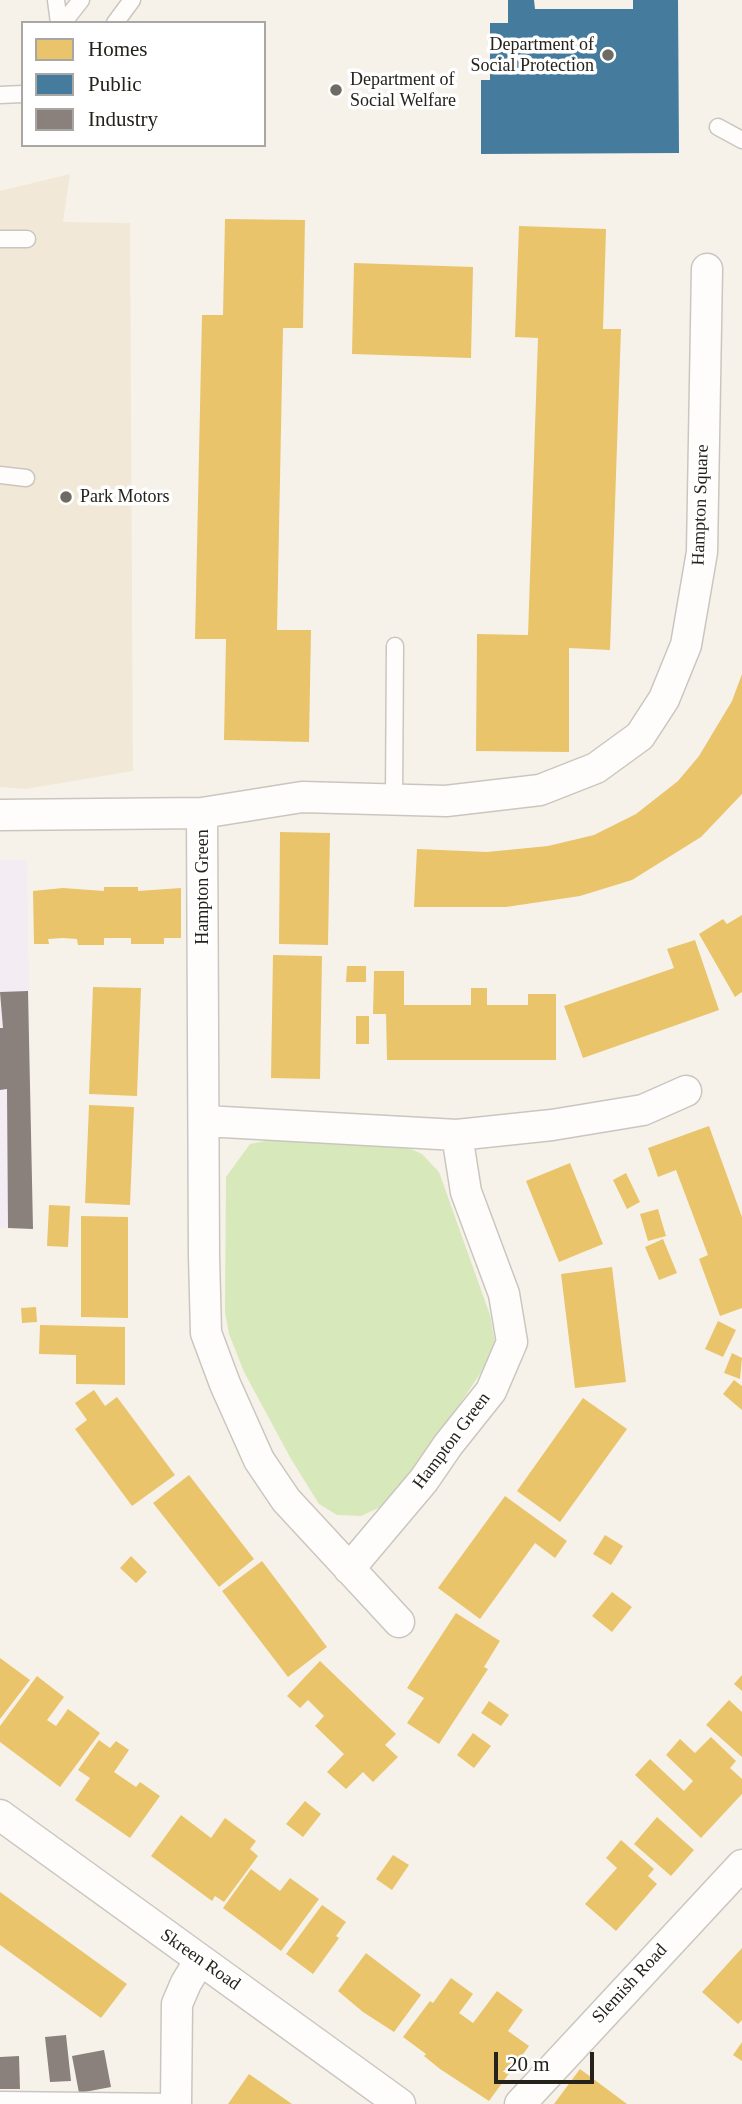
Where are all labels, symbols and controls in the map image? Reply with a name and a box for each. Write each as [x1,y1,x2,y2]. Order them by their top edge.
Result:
legend [21,21,266,147]
place label: Department of Social Protection [471,34,594,76]
text: Homes [88,37,148,61]
marker: Department of Social Protection [600,47,616,63]
place label: Department of Social Welfare [350,69,456,112]
text: Public [88,72,142,96]
marker: Department of Social Welfare [328,82,344,98]
text: Industry [88,107,158,131]
street label: Hampton Square [688,444,714,566]
place label: Park Motors [80,486,169,508]
marker: Park Motors [58,489,74,505]
street label: Hampton Green [192,829,214,945]
street label: Hampton Green [409,1388,495,1494]
street label: Skreen Road [156,1925,244,1995]
street label: Slemish Road [588,1940,672,2028]
scale bar [497,2038,597,2082]
text: 20 m [507,2052,550,2076]

